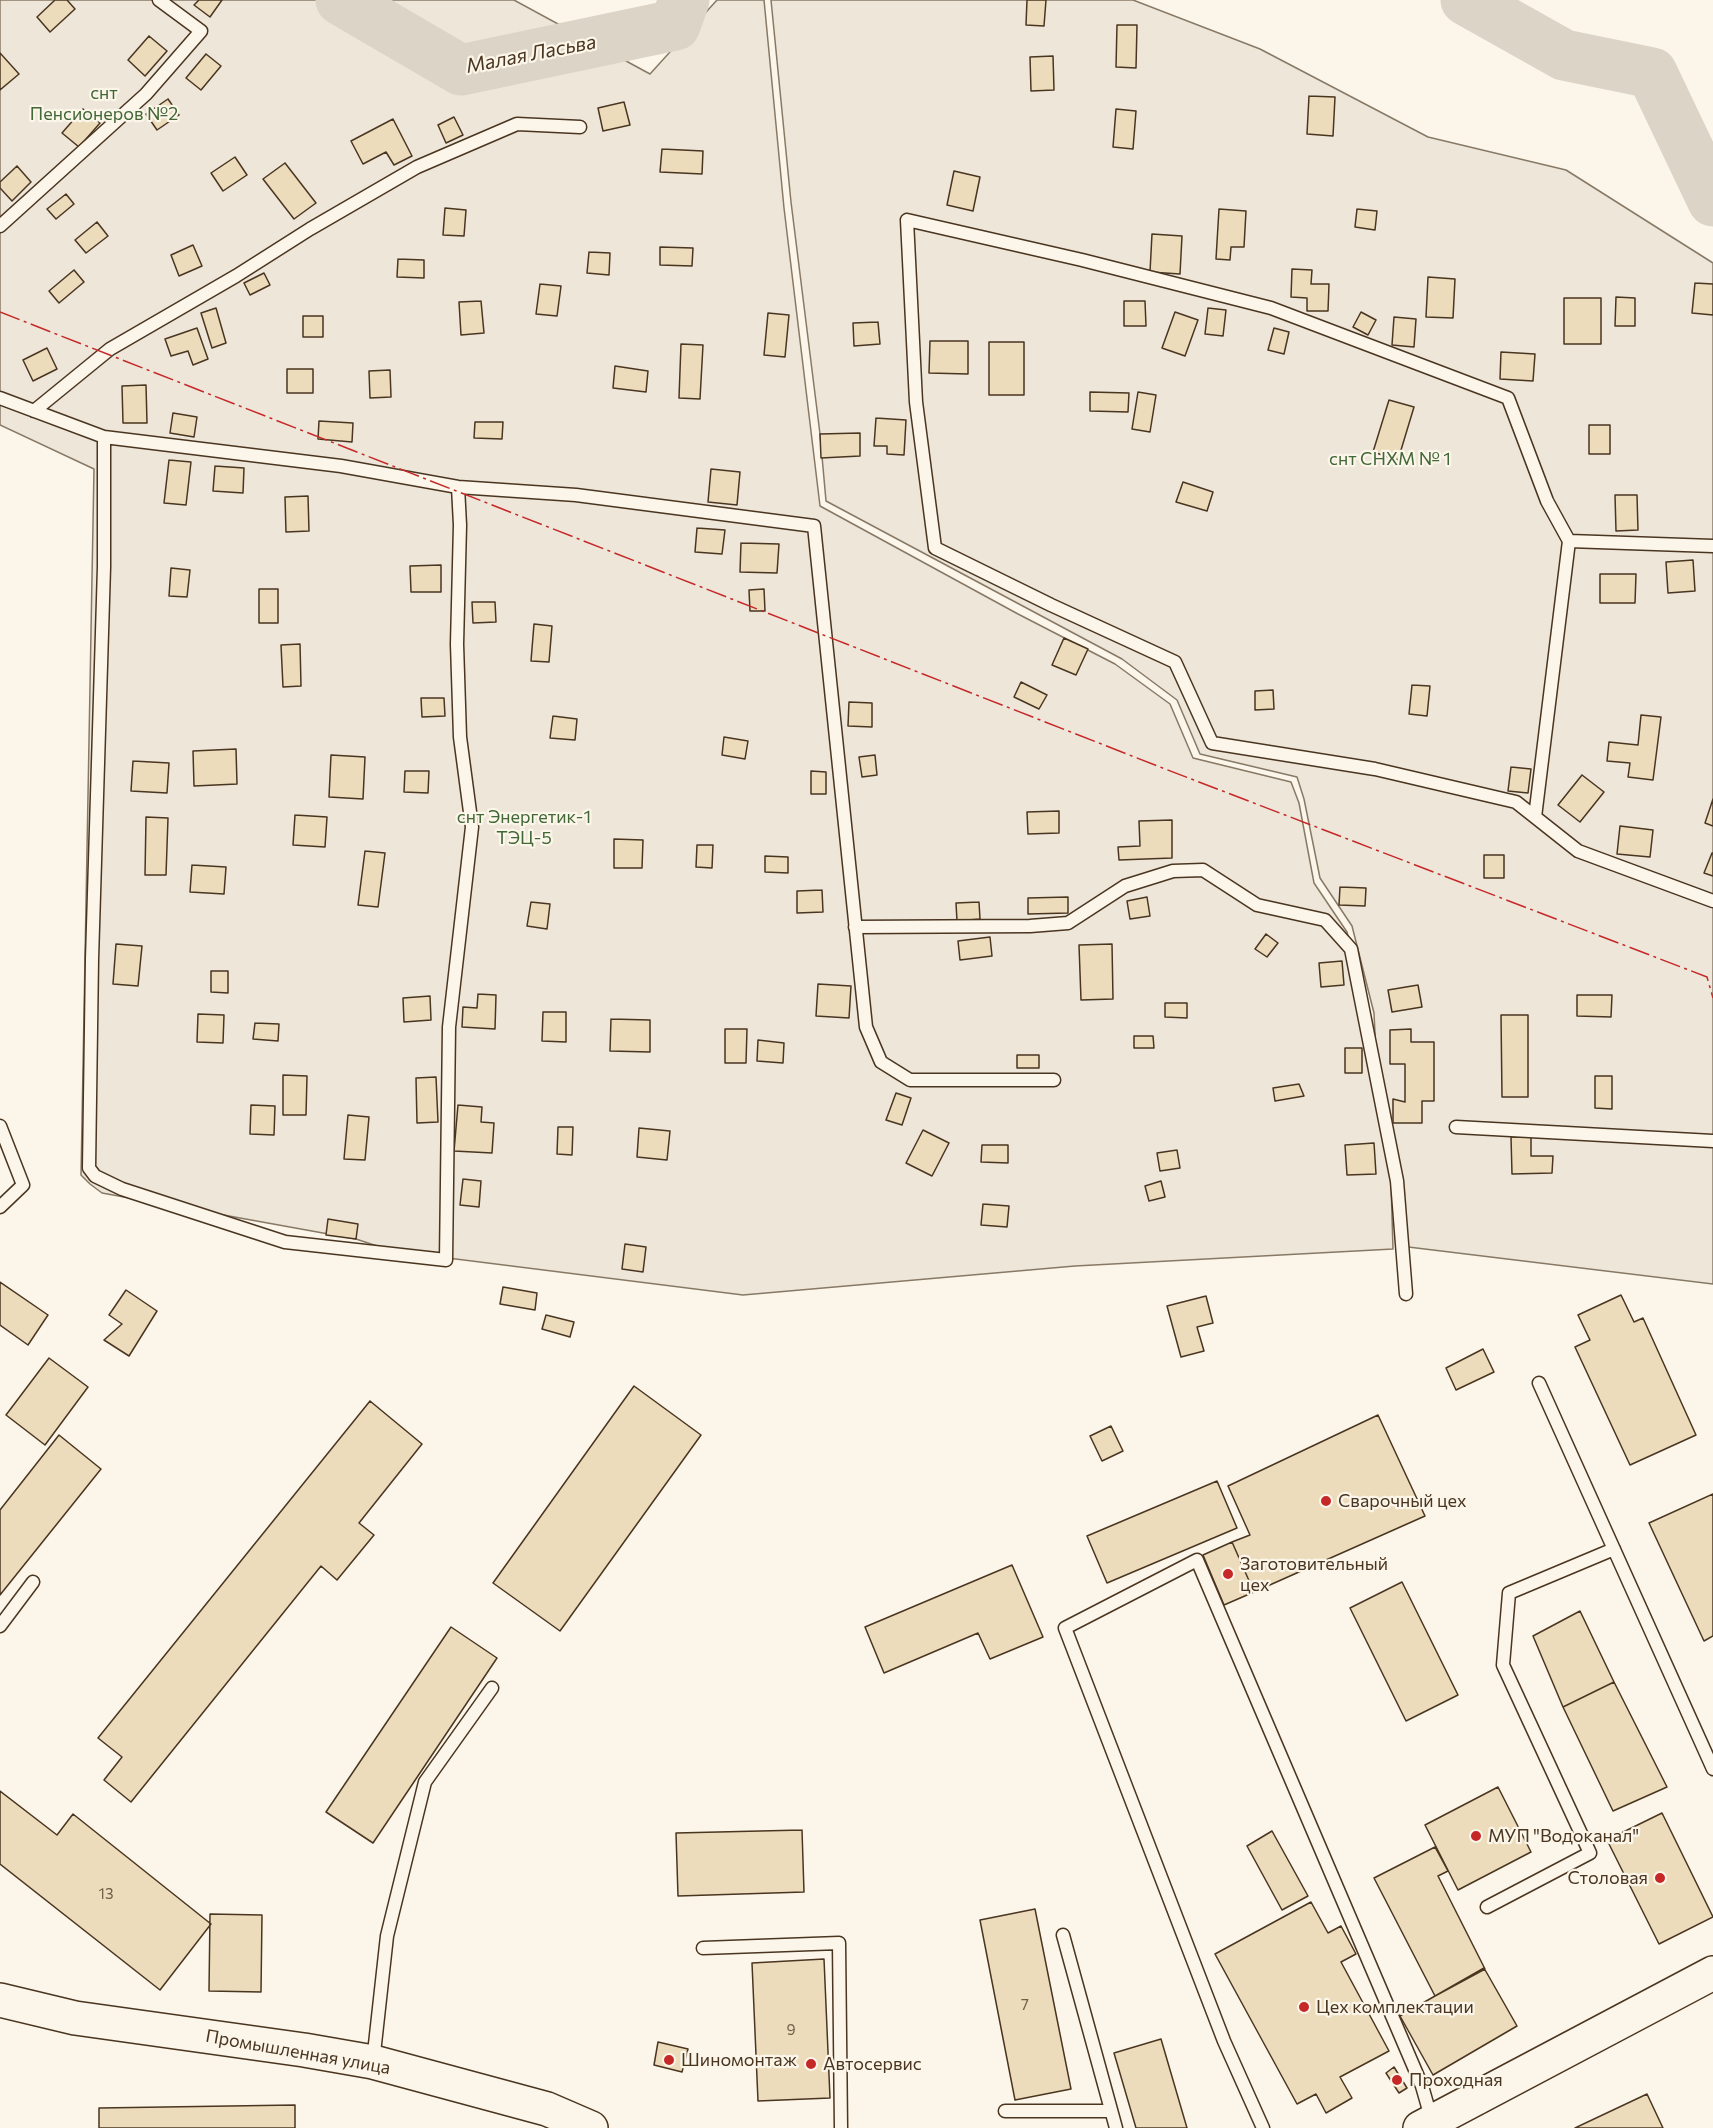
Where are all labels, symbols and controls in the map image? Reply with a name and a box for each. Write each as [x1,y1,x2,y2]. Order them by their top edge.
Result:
water label: Малая Ласьва [464,30,598,78]
park label: снт Пенсионеров №2 [30,82,178,124]
park label: снт СНХМ № 1 [1329,448,1451,470]
park label: снт Энергетик-1 ТЭЦ-5 [457,806,591,848]
place label: Сварочный цех [1338,1490,1467,1512]
marker: Сварочный цех [1319,1494,1333,1508]
place label: Заготовительный цех [1240,1553,1388,1596]
marker: Заготовительный цех [1221,1567,1235,1581]
place label: МУП "Водоканал" [1488,1825,1639,1847]
marker: МУП "Водоканал" [1469,1829,1483,1843]
place label: Столовая [1567,1867,1648,1889]
marker: Столовая [1653,1871,1667,1885]
house number: 13 [99,1885,113,1903]
house number: 7 [1021,1996,1029,2014]
place label: Цех комплектации [1316,1996,1474,2018]
marker: Цех комплектации [1297,2000,1311,2014]
house number: 9 [786,2021,796,2039]
street label: Промышленная улица [204,2025,392,2079]
place label: Шиномонтаж [681,2049,797,2071]
marker: Шиномонтаж [662,2053,676,2067]
place label: Автосервис [823,2053,922,2075]
marker: Автосервис [804,2057,818,2071]
place label: Проходная [1409,2069,1503,2091]
marker: Проходная [1390,2073,1404,2087]

